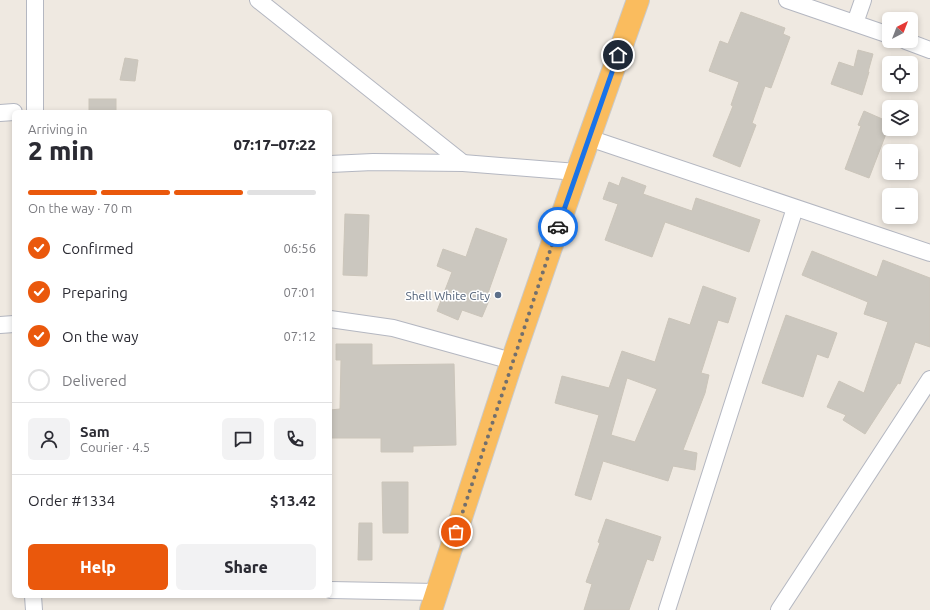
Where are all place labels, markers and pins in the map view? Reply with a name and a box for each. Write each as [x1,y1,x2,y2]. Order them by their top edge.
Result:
pin [601,38,635,72]
place label: Shell White City [405,289,490,302]
marker: Shell White City [493,290,503,300]
pin [439,515,473,549]

